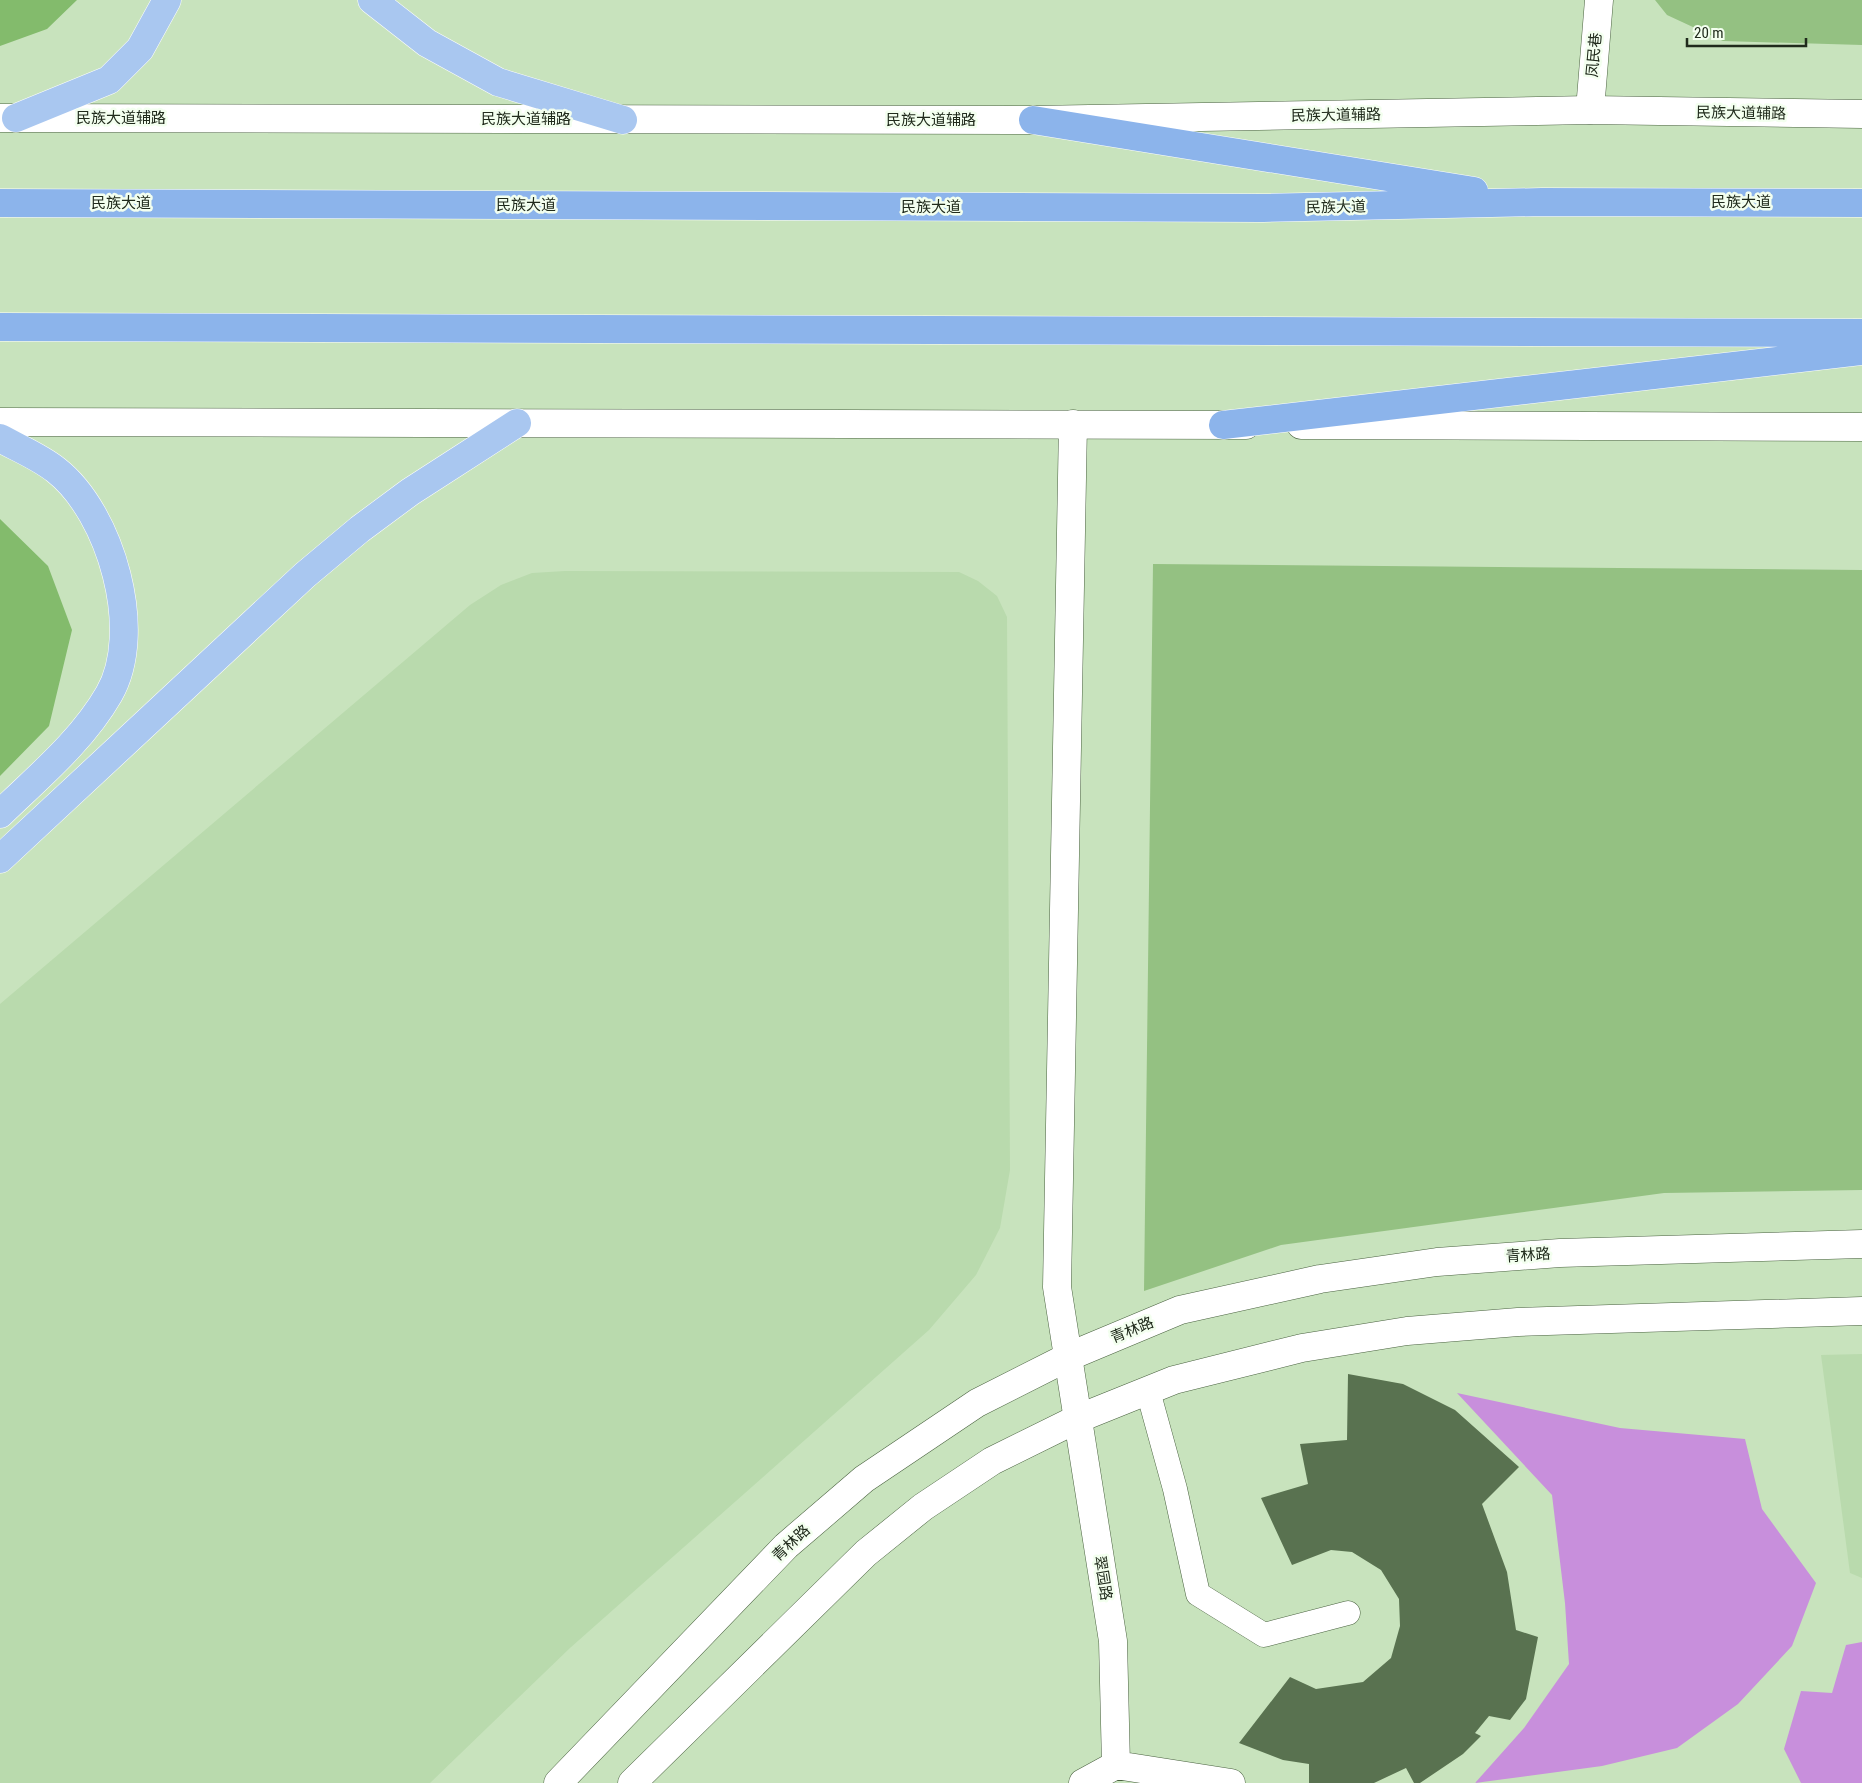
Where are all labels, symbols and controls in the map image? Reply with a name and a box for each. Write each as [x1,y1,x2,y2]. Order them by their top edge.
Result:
scale bar [1687,15,1806,47]
text: 20 m [1694,24,1724,42]
street label: 凤民巷 [1583,32,1605,78]
street label: 民族大道辅路 [1696,103,1786,123]
street label: 民族大道辅路 [1291,105,1381,125]
street label: 民族大道辅路 [76,109,166,127]
street label: 民族大道辅路 [481,110,571,128]
street label: 民族大道辅路 [886,111,976,129]
street label: 民族大道 [1711,193,1771,211]
street label: 民族大道 [91,194,151,212]
street label: 民族大道 [496,196,556,214]
street label: 民族大道 [1306,197,1366,217]
street label: 民族大道 [901,198,961,216]
street label: 青林路 [1505,1244,1551,1266]
street label: 青林路 [1108,1313,1156,1347]
street label: 青林路 [768,1521,814,1565]
street label: 翠园路 [1091,1554,1115,1602]

